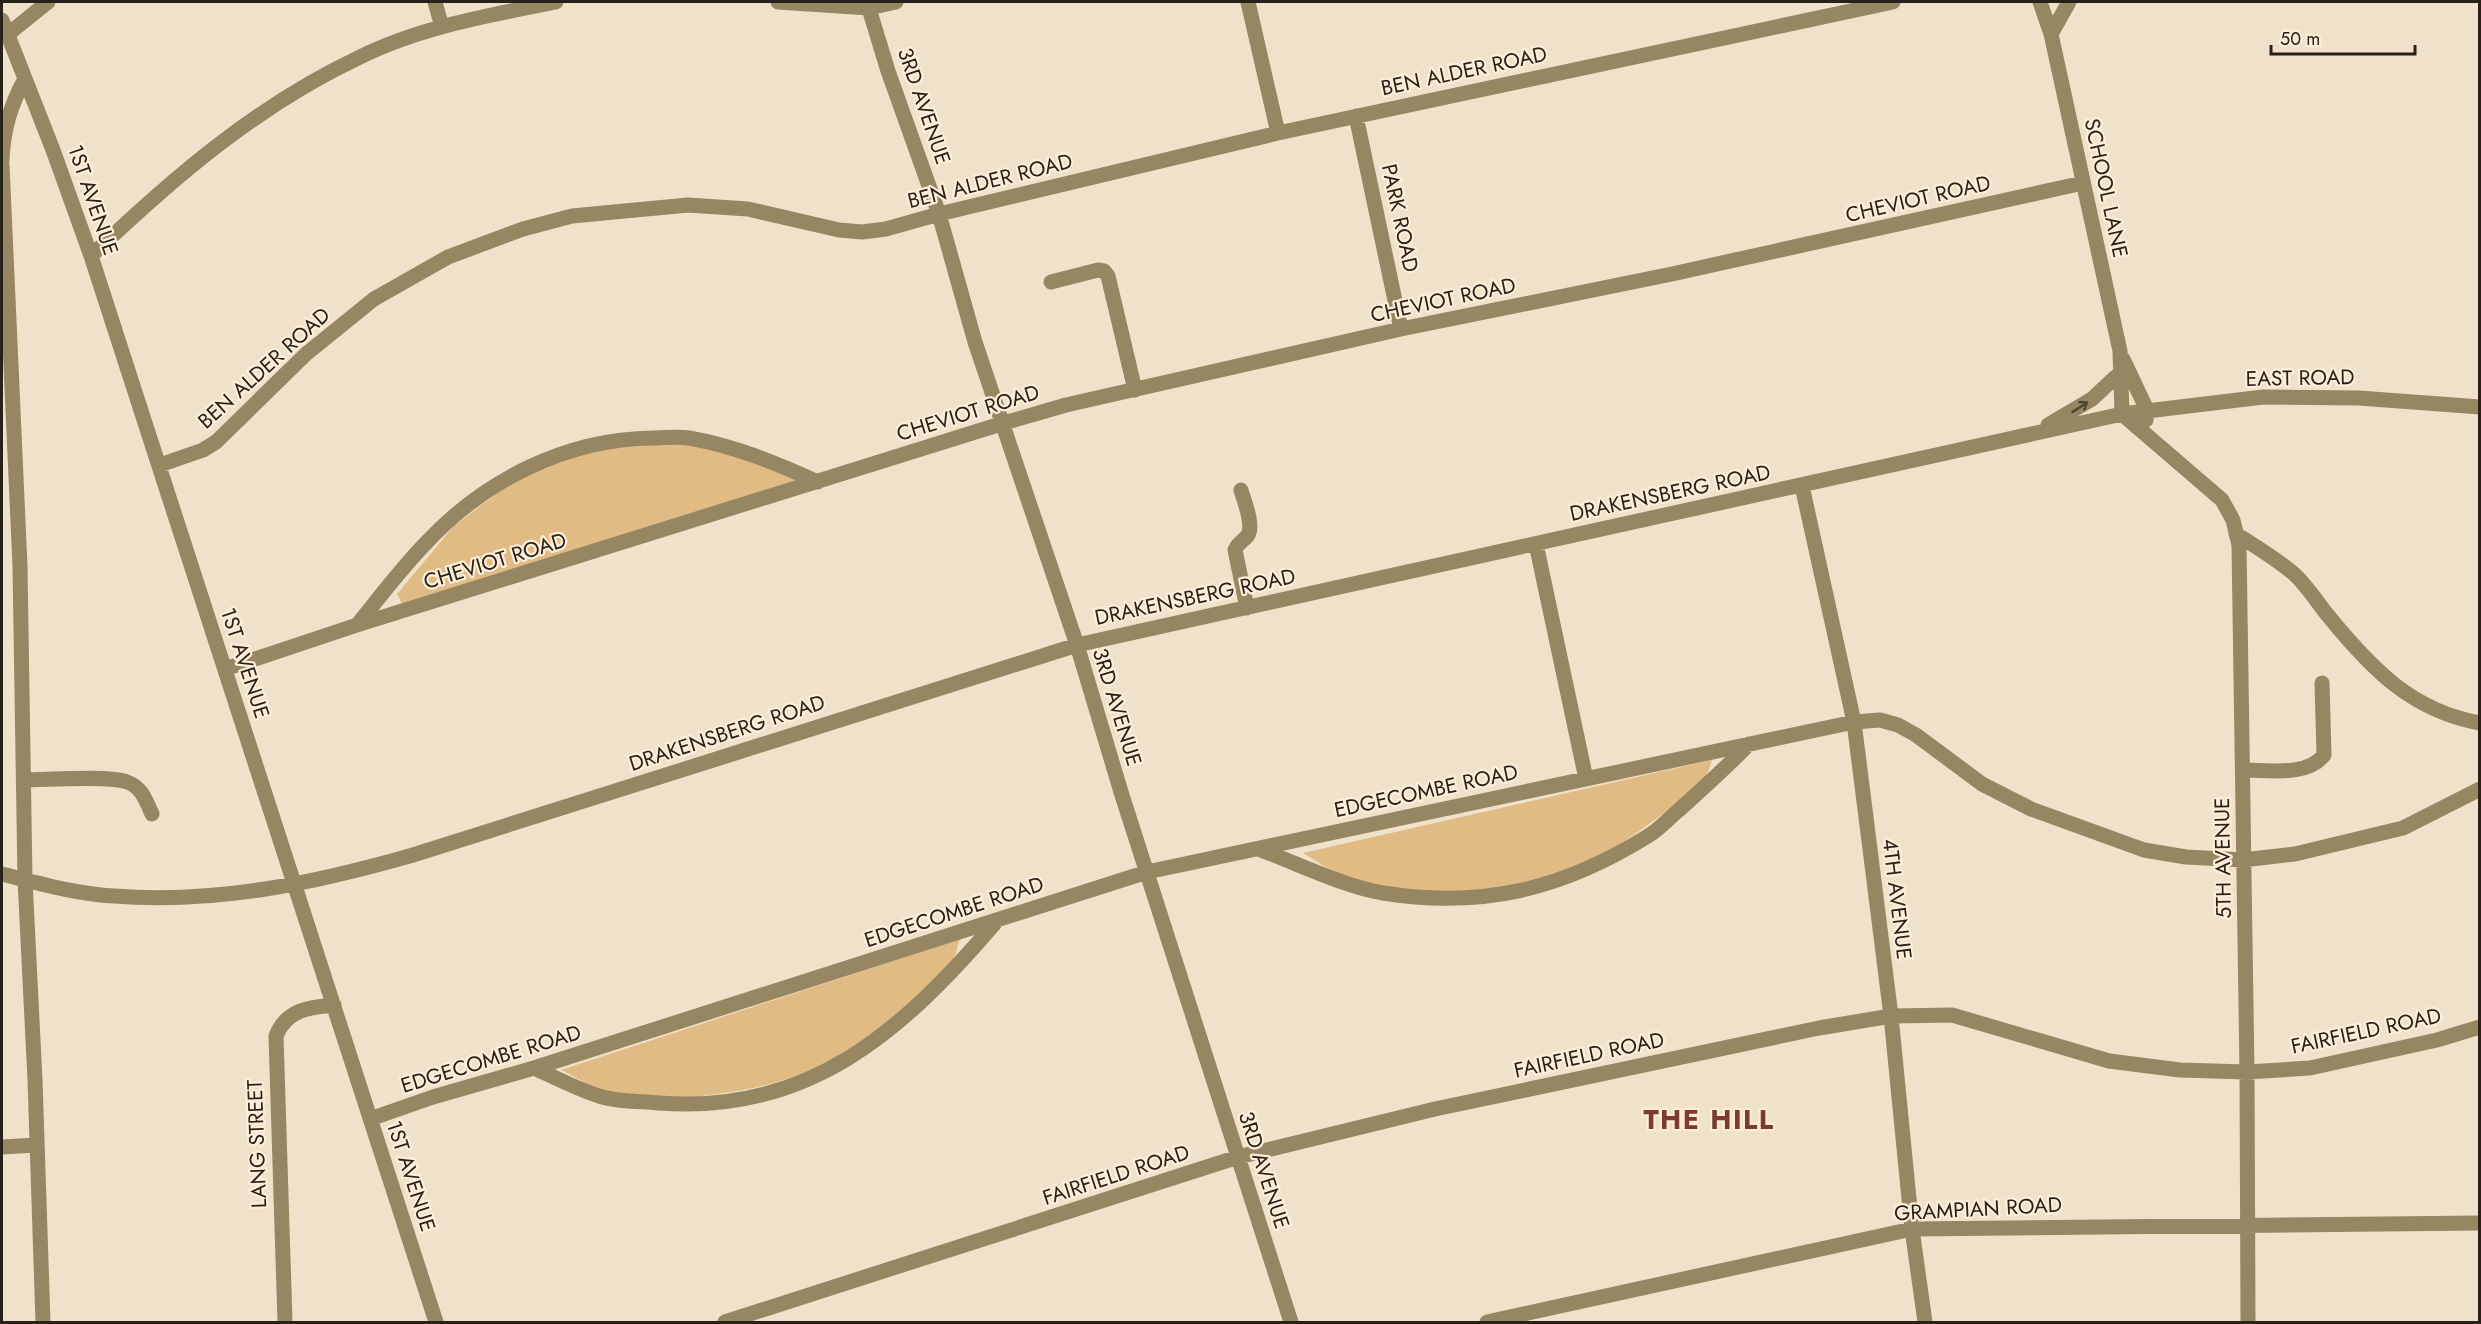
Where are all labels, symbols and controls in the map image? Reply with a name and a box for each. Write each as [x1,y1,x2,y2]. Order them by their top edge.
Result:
scale bar [2271,18,2415,56]
text: 50 m [2280,26,2320,52]
street label: BEN ALDER ROAD [1378,39,1550,103]
street label: 3RD AVENUE [890,43,958,169]
street label: SCHOOL LANE [2077,116,2135,260]
street label: 1ST AVENUE [60,141,126,259]
street label: BEN ALDER ROAD [904,146,1076,216]
street label: PARK ROAD [1374,161,1426,275]
street label: CHEVIOT ROAD [1843,168,1993,230]
street label: CHEVIOT ROAD [1368,270,1518,330]
street label: BEN ALDER ROAD [191,300,337,436]
street label: EAST ROAD [2245,362,2355,394]
street label: CHEVIOT ROAD [893,377,1043,449]
one-way arrow [2071,401,2087,413]
street label: DRAKENSBERG ROAD [1567,457,1773,529]
street label: CHEVIOT ROAD [420,525,570,597]
street label: DRAKENSBERG ROAD [1092,561,1298,633]
street label: 1ST AVENUE [213,604,277,722]
street label: 3RD AVENUE [1085,644,1149,770]
street label: DRAKENSBERG ROAD [625,687,829,779]
street label: EDGECOMBE ROAD [1331,757,1521,825]
street label: 5TH AVENUE [2207,797,2239,919]
street label: 4TH AVENUE [1875,837,1919,961]
street label: EDGECOMBE ROAD [860,869,1048,955]
street label: FAIRFIELD ROAD [2288,1000,2444,1062]
street label: EDGECOMBE ROAD [397,1017,585,1101]
street label: FAIRFIELD ROAD [1511,1024,1667,1086]
street label: LANG STREET [240,1079,274,1209]
district label: THE HILL [1643,1100,1775,1139]
street label: 3RD AVENUE [1231,1107,1297,1233]
street label: 1ST AVENUE [379,1117,443,1235]
street label: FAIRFIELD ROAD [1039,1137,1193,1213]
street label: GRAMPIAN ROAD [1893,1190,2063,1228]

